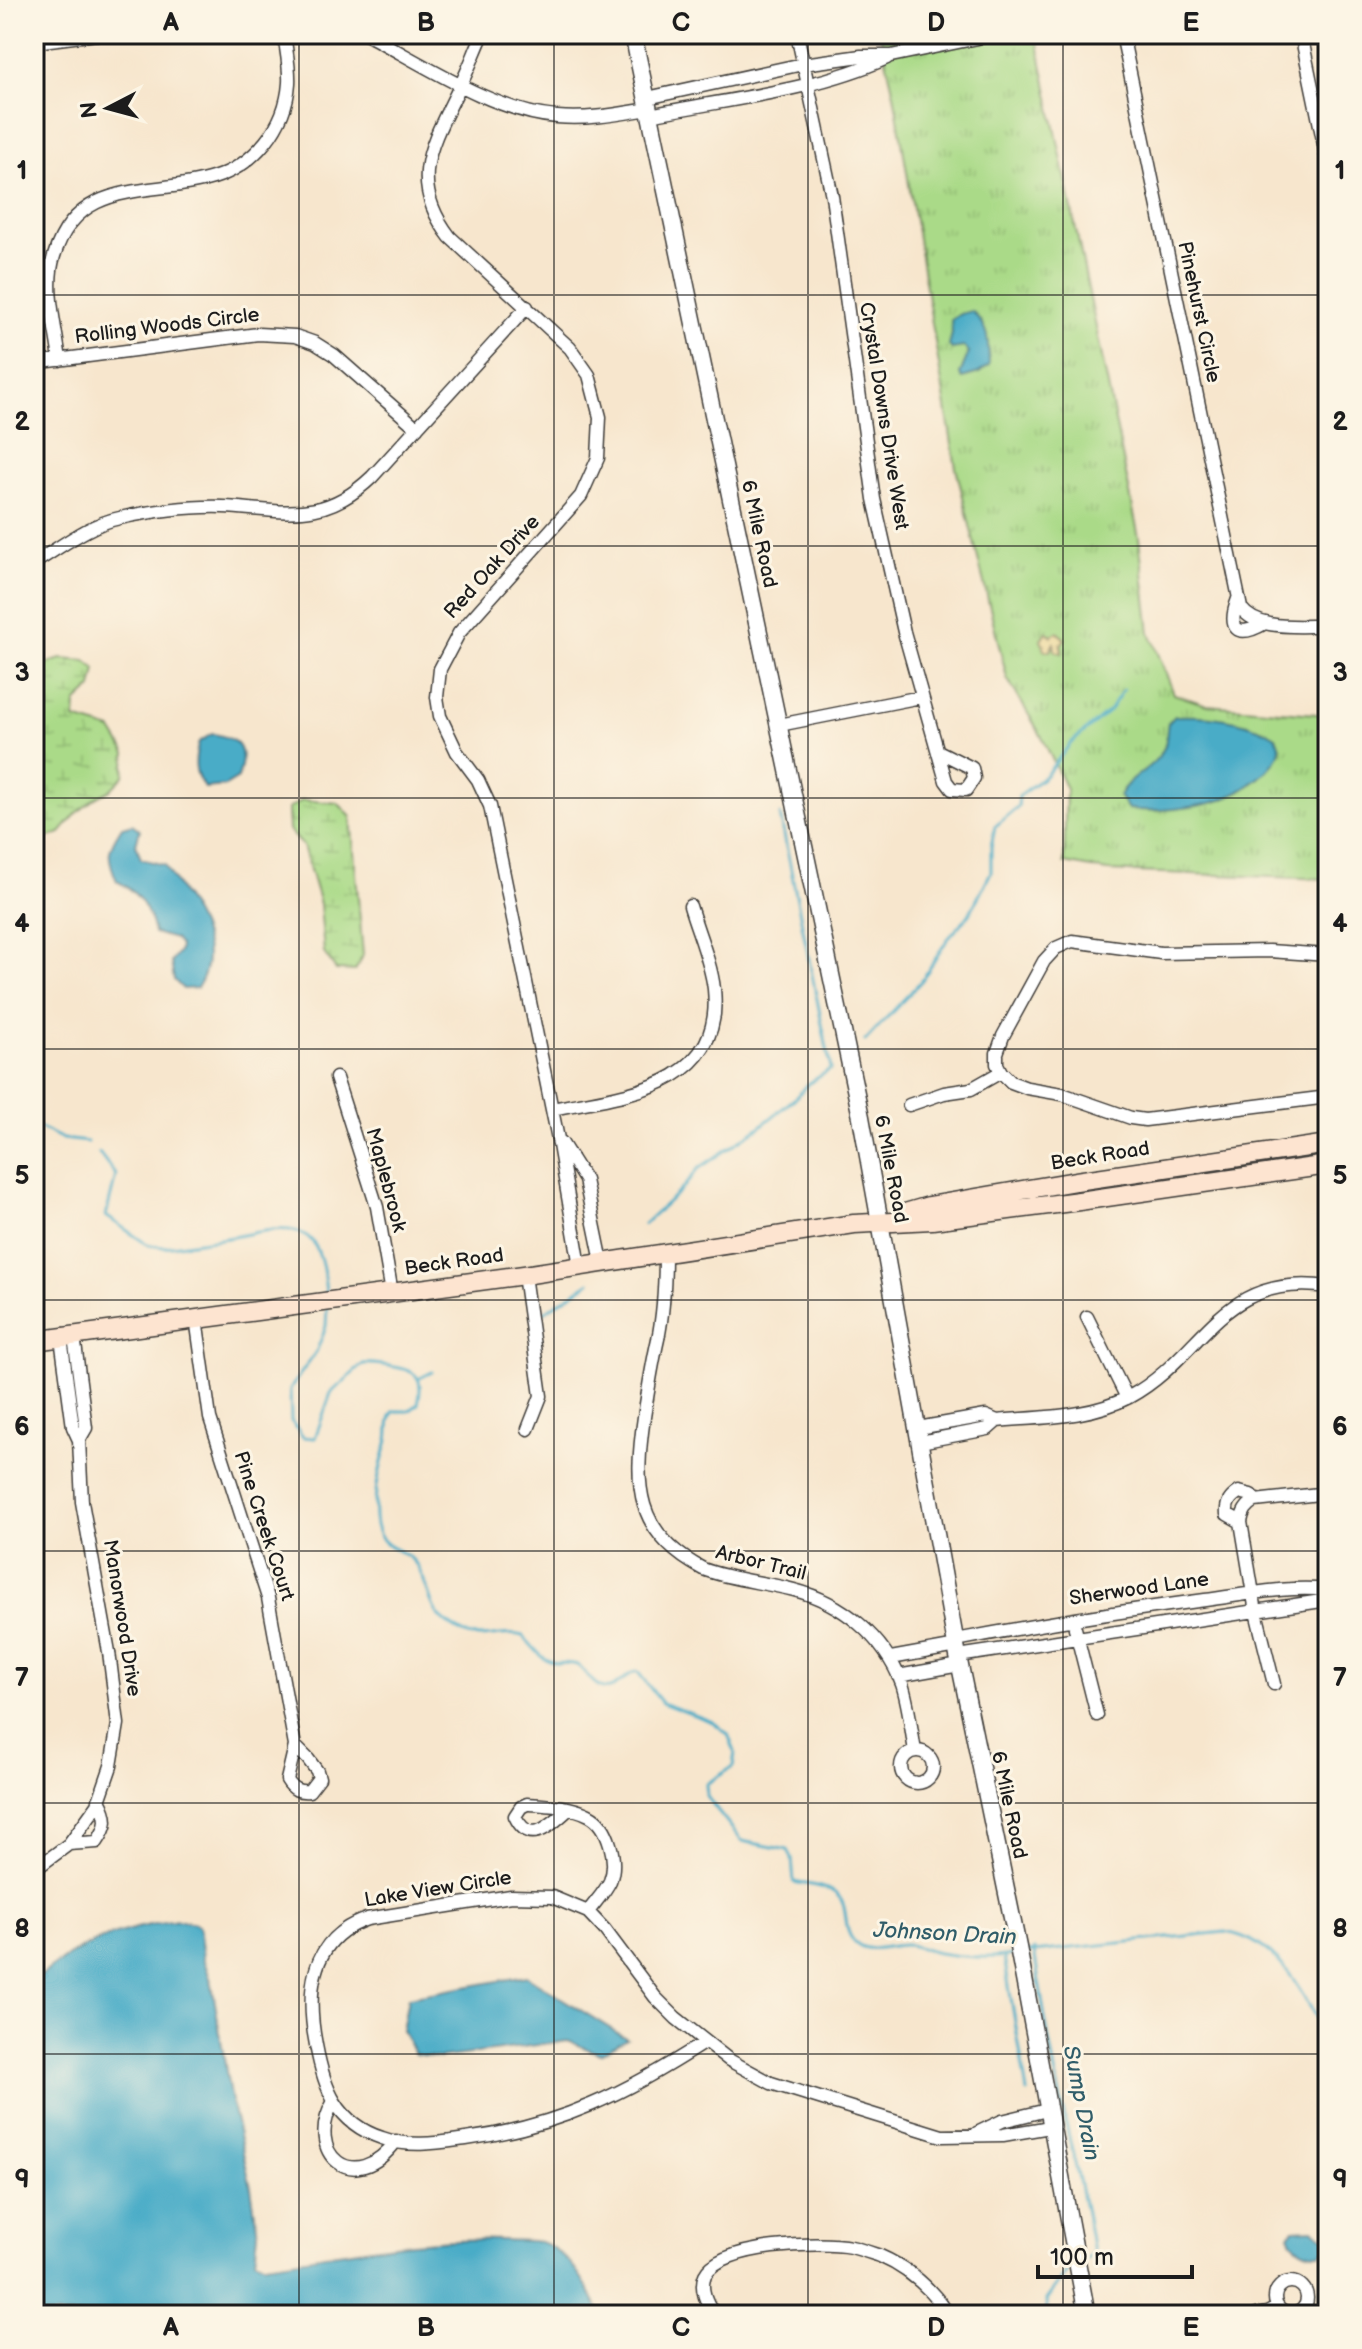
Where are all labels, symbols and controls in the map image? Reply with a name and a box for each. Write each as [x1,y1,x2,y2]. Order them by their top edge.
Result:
text: A [162,8,179,39]
text: B [417,8,435,39]
text: C [672,8,690,39]
text: D [927,8,945,39]
text: E [1183,8,1200,39]
north arrow [68,68,148,148]
text: N [75,100,104,120]
text: 1 [17,156,27,187]
text: 1 [1335,156,1345,187]
street label: Pinehurst Circle [1172,239,1226,385]
street label: Crystal Downs Drive West [854,301,914,531]
street label: Rolling Woods Circle [73,303,261,349]
text: 2 [14,407,30,438]
text: 2 [1332,407,1348,438]
street label: 6 Mile Road [736,478,782,590]
street label: Red Oak Drive [439,510,545,624]
text: 3 [14,658,30,689]
text: 3 [1332,658,1348,689]
text: 4 [14,909,30,940]
text: 4 [1332,909,1348,940]
street label: 6 Mile Road [869,1113,913,1225]
street label: Maplebrook [361,1125,411,1235]
street label: Beck Road [1049,1136,1151,1176]
text: 5 [14,1161,30,1192]
text: 5 [1332,1161,1348,1192]
street label: Beck Road [403,1243,505,1281]
text: 6 [14,1412,30,1443]
text: 6 [1332,1412,1348,1443]
street label: Pine Creek Court [229,1448,299,1604]
street label: Manorwood Drive [98,1538,146,1698]
street label: Arbor Trail [713,1540,809,1586]
street label: Sherwood Lane [1068,1567,1210,1611]
text: 7 [15,1663,29,1694]
text: 7 [1333,1663,1347,1694]
street label: 6 Mile Road [986,1749,1032,1861]
street label: Lake View Circle [363,1866,513,1912]
text: 8 [14,1914,30,1945]
text: 8 [1332,1914,1348,1945]
water label: Johnson Drain [872,1917,1017,1951]
water label: Sump Drain [1057,2043,1105,2163]
text: 9 [14,2165,30,2196]
text: 9 [1332,2165,1348,2196]
scale bar [1038,2229,1192,2279]
text: 100 m [1050,2243,1114,2272]
text: A [162,2313,179,2344]
text: B [417,2313,435,2344]
text: C [672,2313,690,2344]
text: D [927,2313,945,2344]
text: E [1183,2313,1200,2344]

